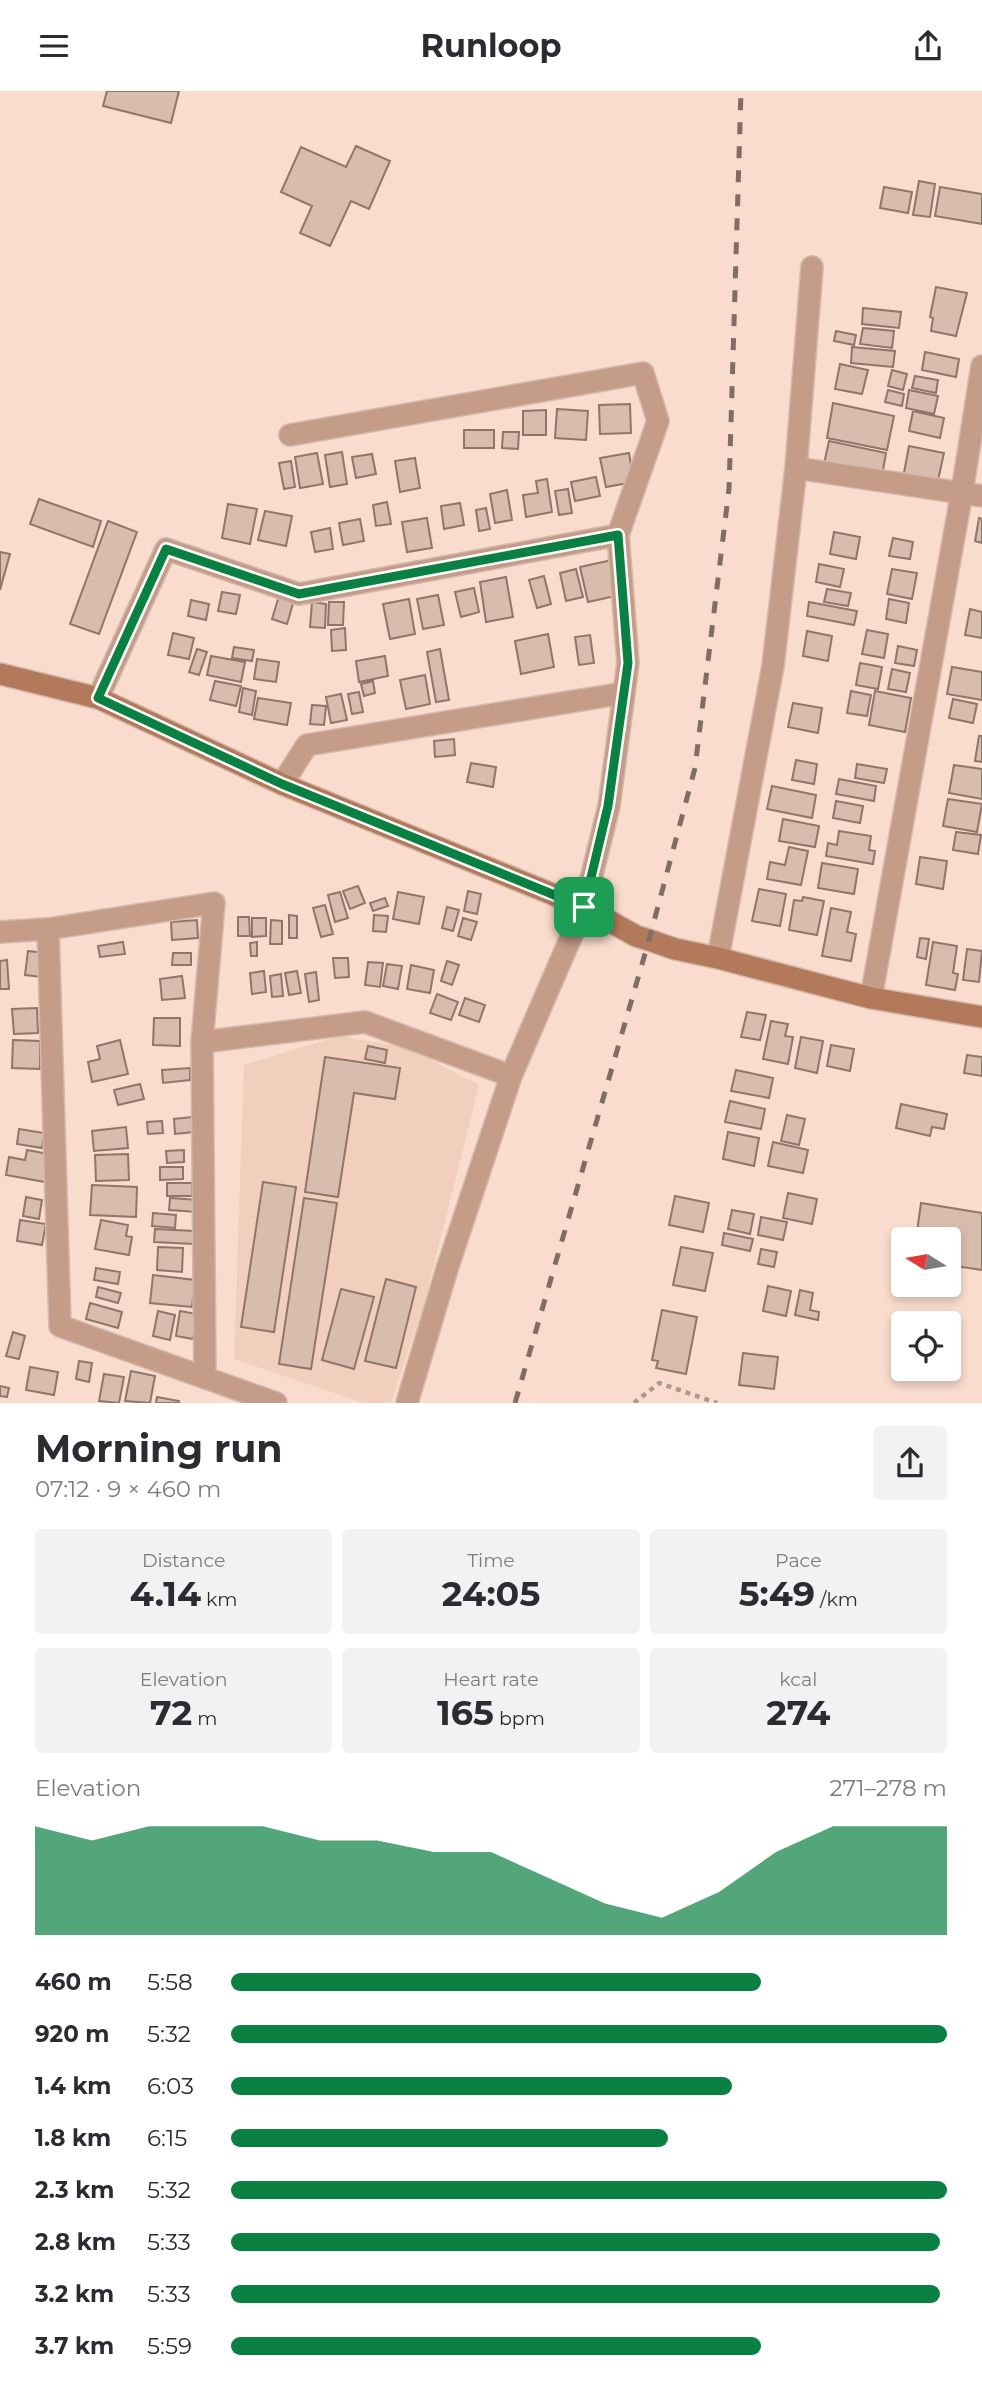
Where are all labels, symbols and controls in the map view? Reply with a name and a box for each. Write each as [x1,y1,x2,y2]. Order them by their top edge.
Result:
text: Runloop [420,26,562,65]
icon: menu [35,27,73,65]
icon: share [909,27,947,65]
pin [554,877,614,937]
icon: arrive [565,888,603,926]
north arrow [891,1227,961,1297]
map controls [891,1227,961,1381]
button: locate [891,1311,961,1381]
text: Morning run [35,1425,283,1472]
button: share [873,1426,947,1500]
text: 07:12 · 9 × 460 m [35,1475,221,1503]
text: Distance [142,1549,225,1572]
text: Time [467,1549,515,1572]
text: Pace [775,1549,822,1572]
text: 4.14 [130,1572,201,1615]
text: 24:05 [442,1572,540,1615]
text: 5:49 [739,1572,815,1615]
text: km [201,1588,237,1611]
text: /km [815,1588,858,1611]
text: Elevation [140,1668,228,1691]
text: Heart rate [443,1668,539,1691]
text: kcal [779,1668,817,1691]
text: 72 [150,1691,192,1734]
text: 165 [437,1691,494,1734]
text: 274 [766,1691,830,1734]
text: m [192,1707,217,1730]
text: bpm [494,1707,545,1730]
text: Elevation [35,1774,141,1802]
text: 271–278 m [829,1774,947,1802]
text: 460 m [35,1968,112,1996]
text: 5:58 [147,1968,193,1996]
text: 920 m [35,2020,109,2048]
text: 5:32 [147,2020,191,2048]
text: 1.4 km [35,2072,112,2100]
text: 6:03 [147,2072,194,2100]
text: 1.8 km [35,2124,111,2152]
text: 6:15 [147,2124,187,2152]
text: 2.3 km [35,2176,114,2204]
text: 5:32 [147,2176,191,2204]
text: 2.8 km [35,2228,116,2256]
text: 5:33 [147,2228,191,2256]
text: 3.2 km [35,2280,114,2308]
text: 5:33 [147,2280,191,2308]
text: 3.7 km [35,2332,114,2360]
text: 5:59 [147,2332,192,2360]

